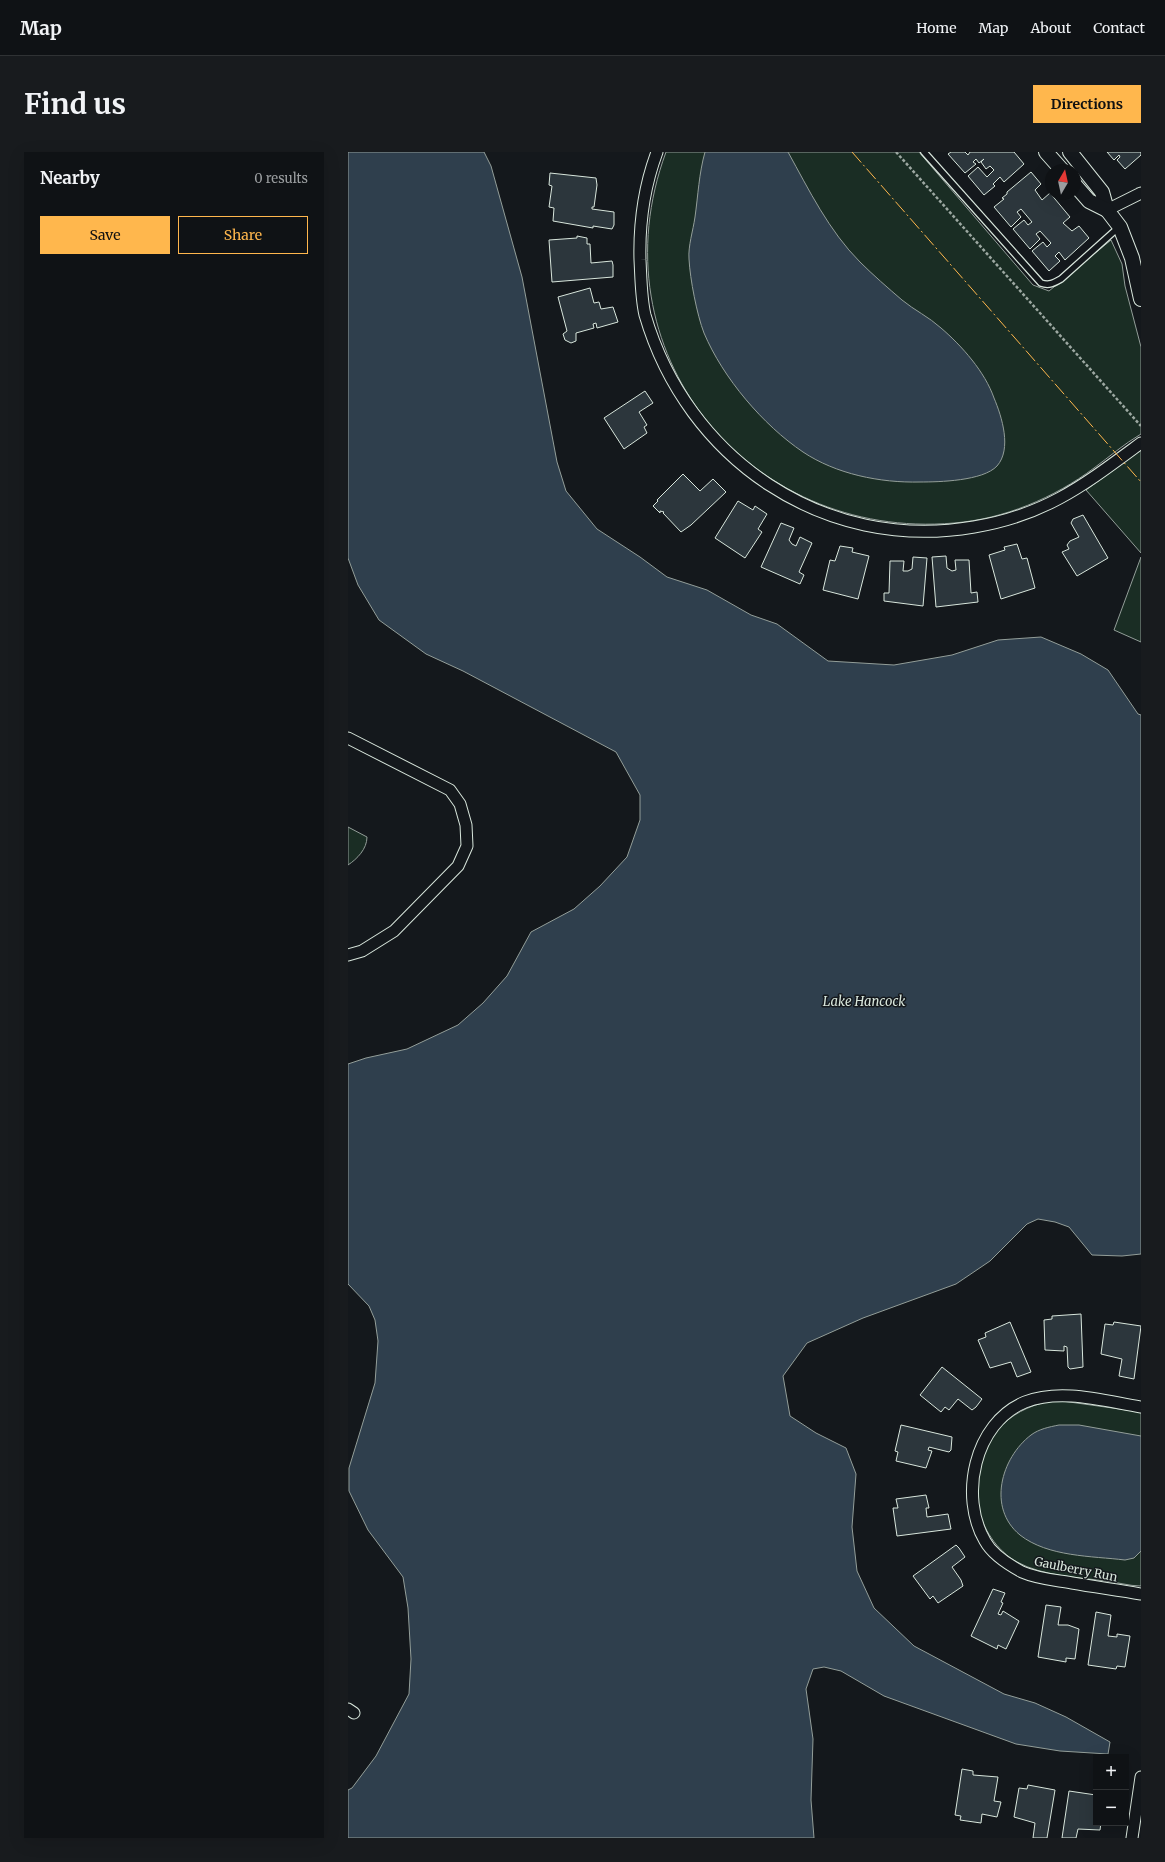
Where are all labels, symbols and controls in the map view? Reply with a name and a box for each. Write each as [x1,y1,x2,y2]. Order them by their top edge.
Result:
text: Map [20,16,62,40]
text: Home [916,19,957,37]
text: Map [979,19,1008,37]
text: About [1030,19,1071,37]
text: Contact [1093,19,1145,37]
button: Directions [1033,85,1141,123]
text: Find us [24,86,126,122]
north arrow [1045,164,1081,200]
text: Nearby [40,167,100,189]
text: 0 results [254,170,308,187]
button: Save [40,216,170,254]
button: Share [178,216,308,254]
water label: Lake Hancock [823,993,905,1010]
street label: Gaulberry Run [1033,1554,1119,1584]
map controls [1093,1754,1129,1826]
button: + [1093,1754,1129,1790]
button: − [1093,1790,1129,1826]

